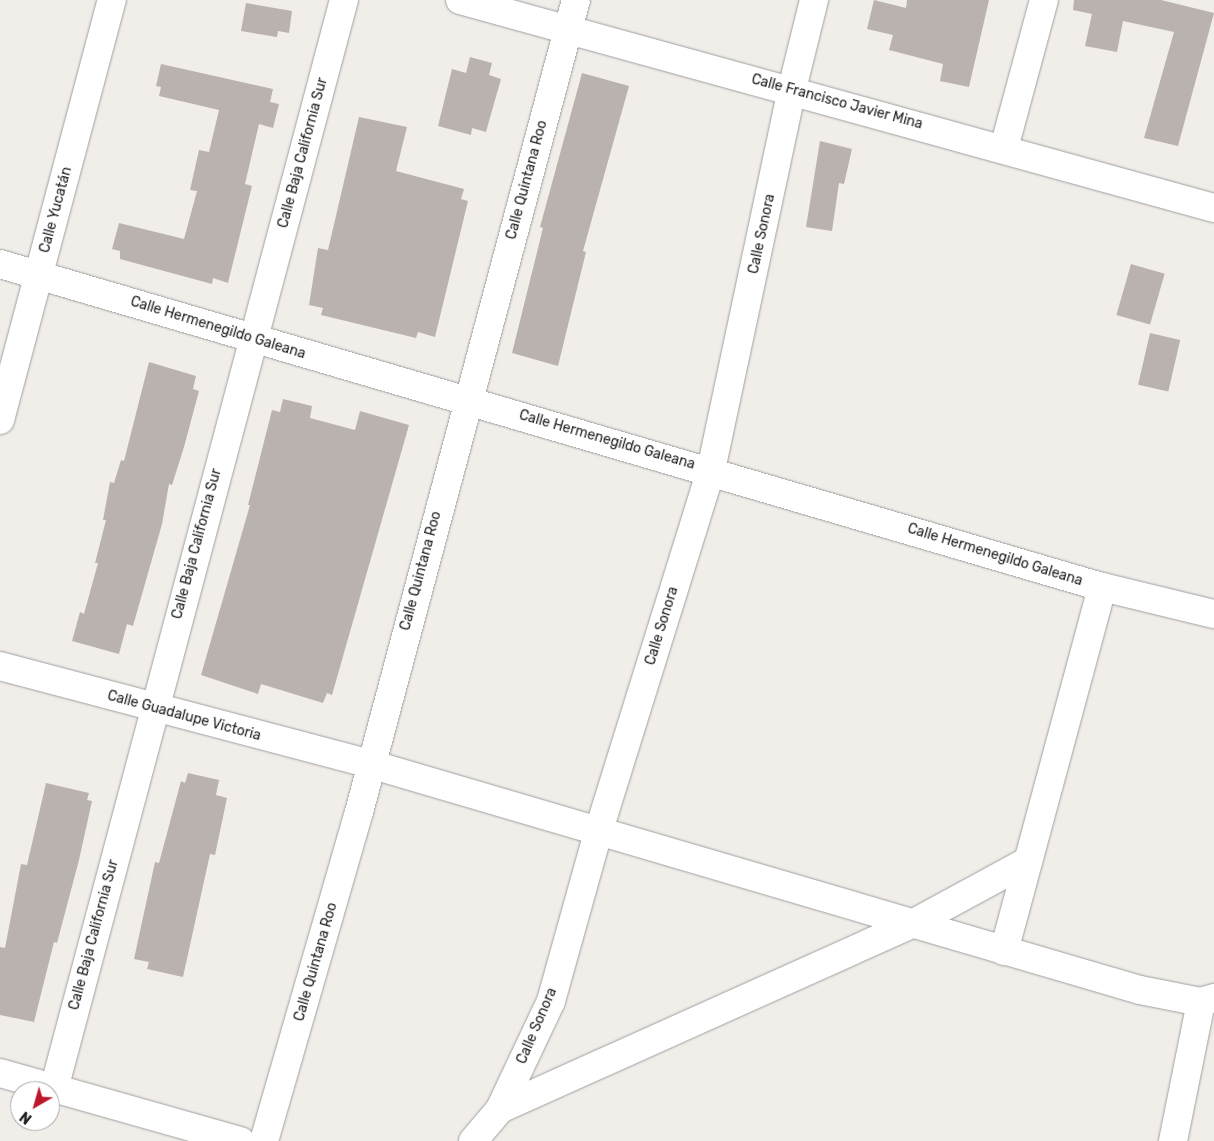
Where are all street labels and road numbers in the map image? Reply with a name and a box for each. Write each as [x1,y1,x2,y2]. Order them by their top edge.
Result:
street label: Calle Francisco Javier Mina [749,71,925,133]
street label: Calle Baja California Sur [275,76,331,230]
street label: Calle Quintana Roo [503,119,551,241]
street label: Calle Yucatán [36,165,76,255]
street label: Calle Sonora [745,192,779,276]
street label: Calle Hermenegildo Galeana [128,293,308,363]
street label: Calle Hermenegildo Galeana [517,407,697,473]
street label: Calle Baja California Sur [169,467,225,621]
street label: Calle Quintana Roo [397,510,445,632]
street label: Calle Hermenegildo Galeana [905,520,1085,590]
street label: Calle Sonora [642,585,682,667]
street label: Calle Guadalupe Victoria [105,687,263,745]
street label: Calle Baja California Sur [66,858,122,1012]
street label: Calle Quintana Roo [291,901,341,1023]
street label: Calle Sonora [513,985,561,1067]

